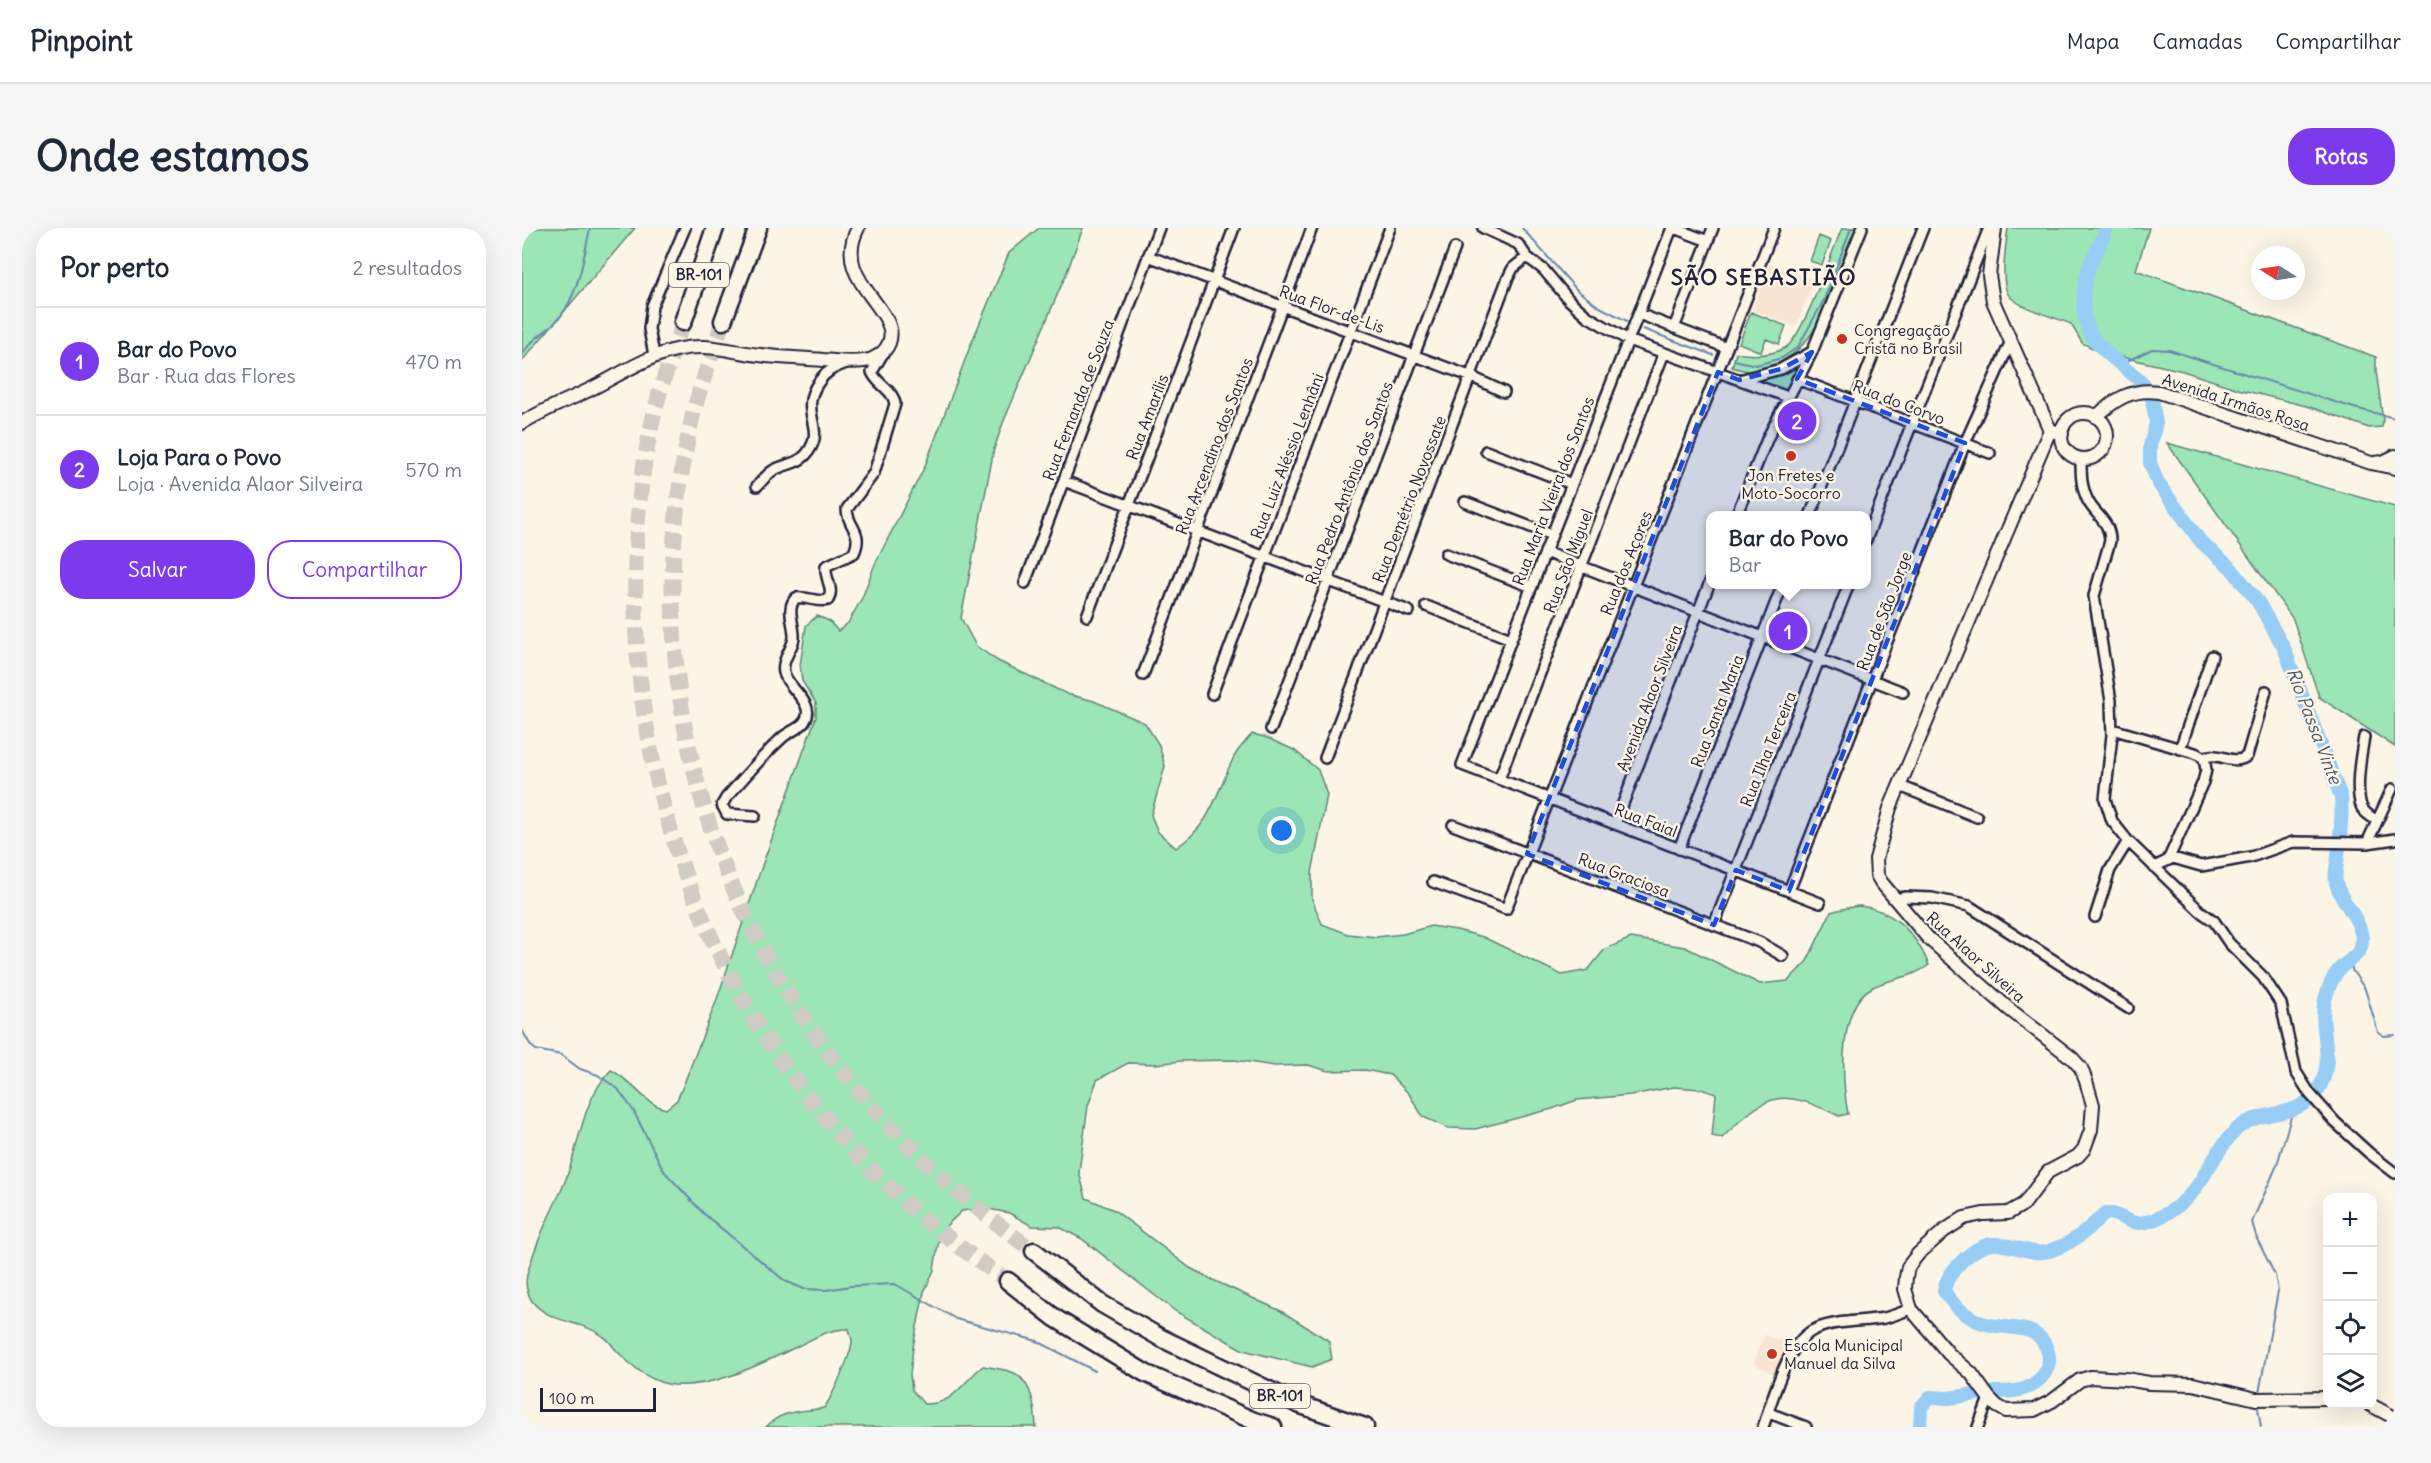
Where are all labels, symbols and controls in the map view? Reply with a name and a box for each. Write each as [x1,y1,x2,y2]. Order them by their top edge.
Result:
text: Pinpoint [30,23,133,59]
text: Mapa [2067,28,2120,55]
text: Camadas [2153,28,2242,55]
text: Compartilhar [2275,28,2401,55]
button: Rotas [2288,128,2395,185]
text: Onde estamos [36,130,309,182]
north arrow [2251,246,2305,300]
text: Por perto [60,251,169,284]
text: 2 resultados [353,255,462,280]
road number: BR-101 [669,263,729,287]
district label: SÃO SEBASTIÃO [1671,263,1857,291]
street label: Rua Flor-de-Lis [1277,281,1387,337]
street label: Rua Fernanda de Souza [1038,316,1118,484]
place label: Congregação Cristã no Brasil [1854,320,1963,358]
marker: Congregação Cristã no Brasil [1835,332,1849,346]
text: Bar do Povo [117,335,237,363]
text: 1 [76,349,83,374]
text: 470 m [405,349,462,374]
street label: Rua Arcendino dos Santos [1171,355,1257,537]
text: Bar · Rua das Flores [117,363,296,388]
street label: Avenida Irmãos Rosa [2160,369,2312,435]
street label: Rua Luiz Aléssio Lenhâni [1246,370,1328,542]
street label: Rua Amarílis [1121,371,1173,463]
street label: Rua do Corvo [1850,375,1948,429]
street label: Rua Pedro Antônio dos Santos [1301,378,1397,588]
street label: Rua Maria Vieira dos Santos [1508,394,1598,588]
pin: 2 [1778,398,1816,444]
street label: Rua Demétrio Novossate [1368,413,1450,585]
text: Loja Para o Povo [117,443,281,471]
marker: Jon Fretes e Moto-Socorro [1784,449,1798,463]
text: 2 [74,457,85,482]
text: 570 m [405,457,462,482]
place label: Jon Fretes e Moto-Socorro [1741,465,1841,503]
text: Loja · Avenida Alaor Silveira [117,471,363,496]
street label: Rua São Miguel [1539,506,1597,616]
street label: Rua dos Açores [1596,508,1656,618]
popup [1706,511,1871,589]
text: Bar do Povo [1729,524,1848,552]
button: Salvar [60,540,255,599]
button: Compartilhar [267,540,462,599]
street label: Rua de São Jorge [1852,549,1916,673]
text: Bar [1729,552,1761,577]
pin: 1 [1768,608,1808,654]
street label: Avenida Alaor Silveira [1612,622,1686,774]
street label: Rua Santa Maria [1686,652,1748,770]
water label: Rio Passa Vinte [2282,664,2348,788]
street label: Rua Ilha Terceira [1736,688,1800,810]
street label: Rua Faial [1612,799,1680,841]
your location [1267,816,1296,845]
street label: Rua Graciosa [1575,848,1673,902]
street label: Rua Alaor Silveira [1922,907,2030,1007]
map controls [2323,1193,2377,1409]
button: + [2323,1193,2377,1247]
button: − [2323,1247,2377,1301]
button: locate [2323,1301,2377,1355]
place label: Escola Municipal Manuel da Silva [1784,1335,1903,1373]
marker: Escola Municipal Manuel da Silva [1765,1347,1779,1361]
button: layers [2323,1355,2377,1409]
road number: BR-101 [1250,1384,1310,1408]
scale bar [540,1385,656,1412]
text: 100 m [549,1388,594,1408]

